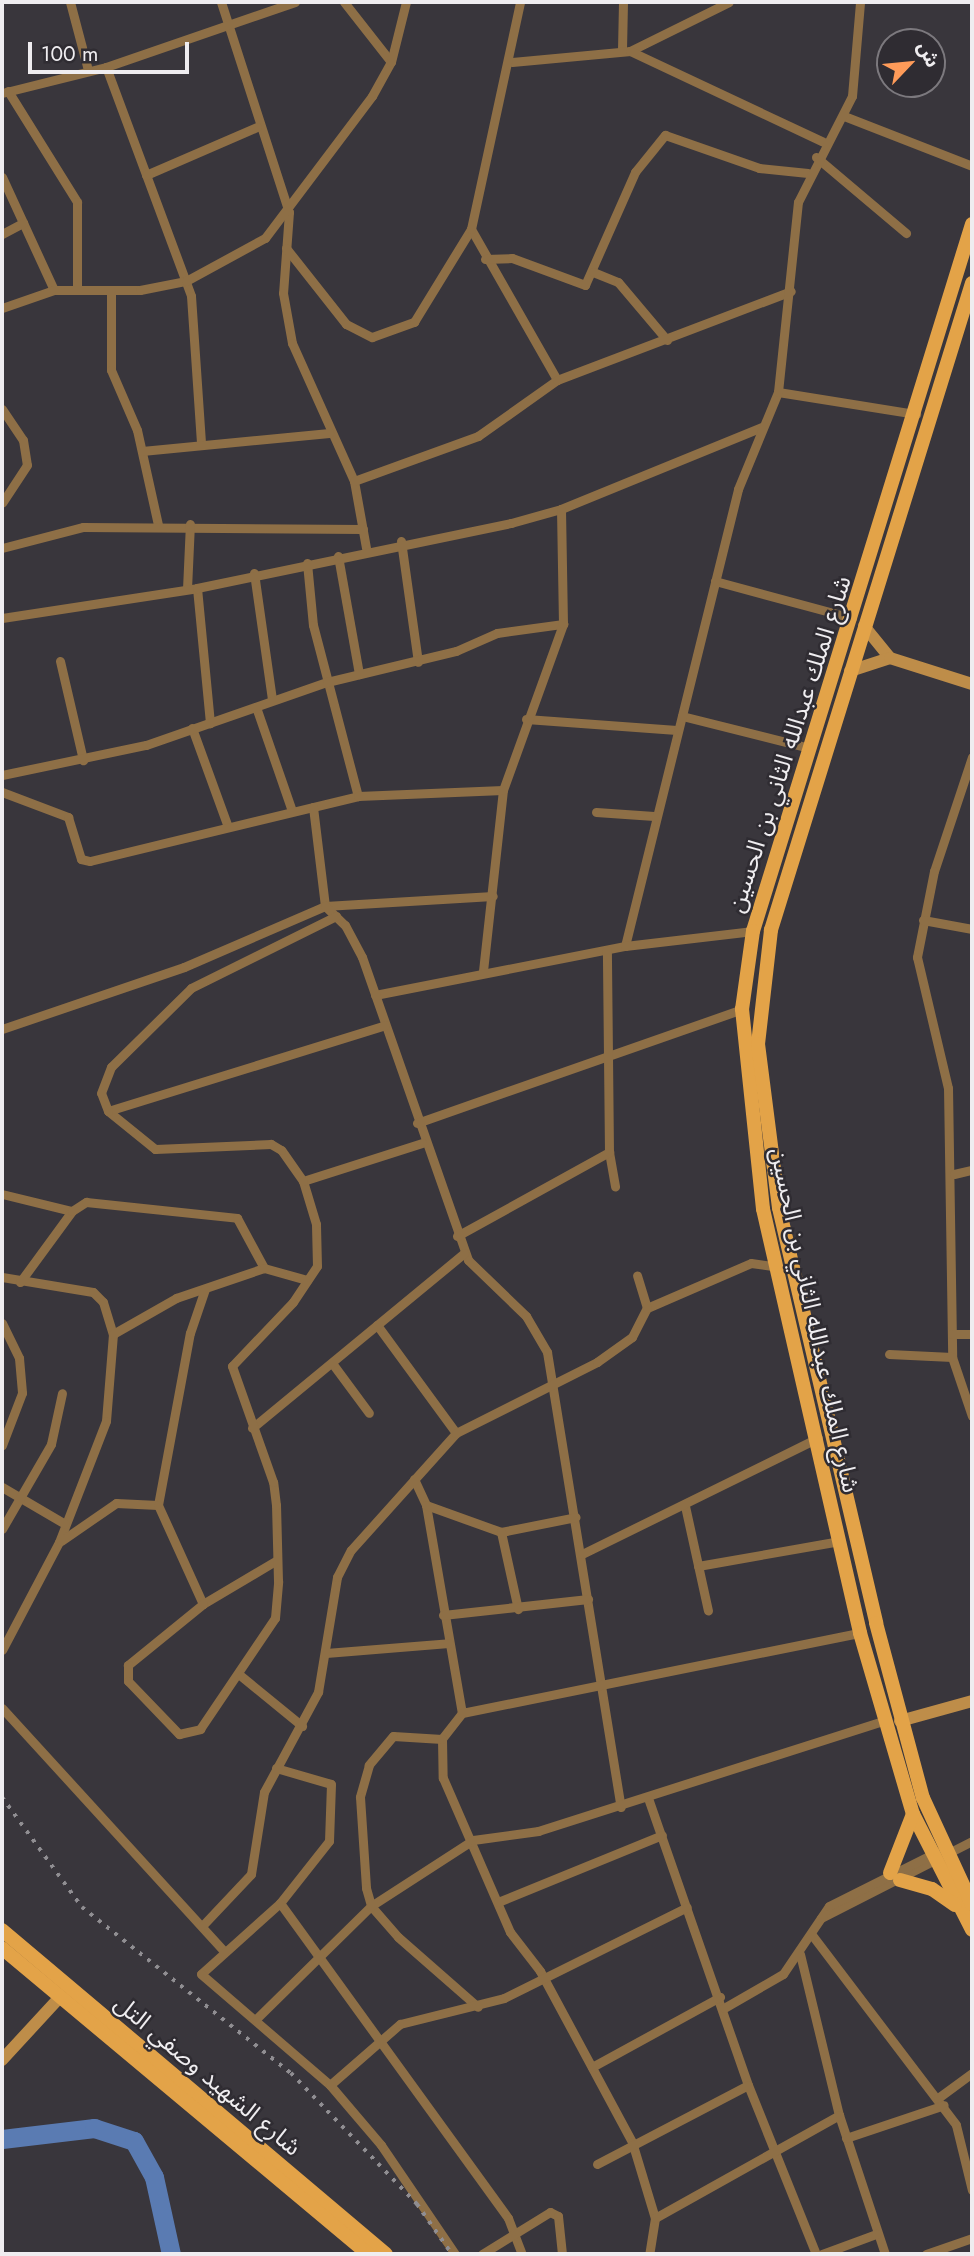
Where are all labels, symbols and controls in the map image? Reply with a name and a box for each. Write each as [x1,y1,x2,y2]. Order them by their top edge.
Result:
scale bar [32,28,192,72]
north arrow [876,28,946,98]
text: ش [911,37,946,72]
text: 100 m [41,39,98,69]
street label: شارع الملك عبدالله الثاني بن الحسين [721,572,857,916]
street label: شارع الملك عبدالله الثاني بن الحسين [764,1145,866,1495]
street label: شارع الشهيد وصفي التل [109,1988,307,2162]

